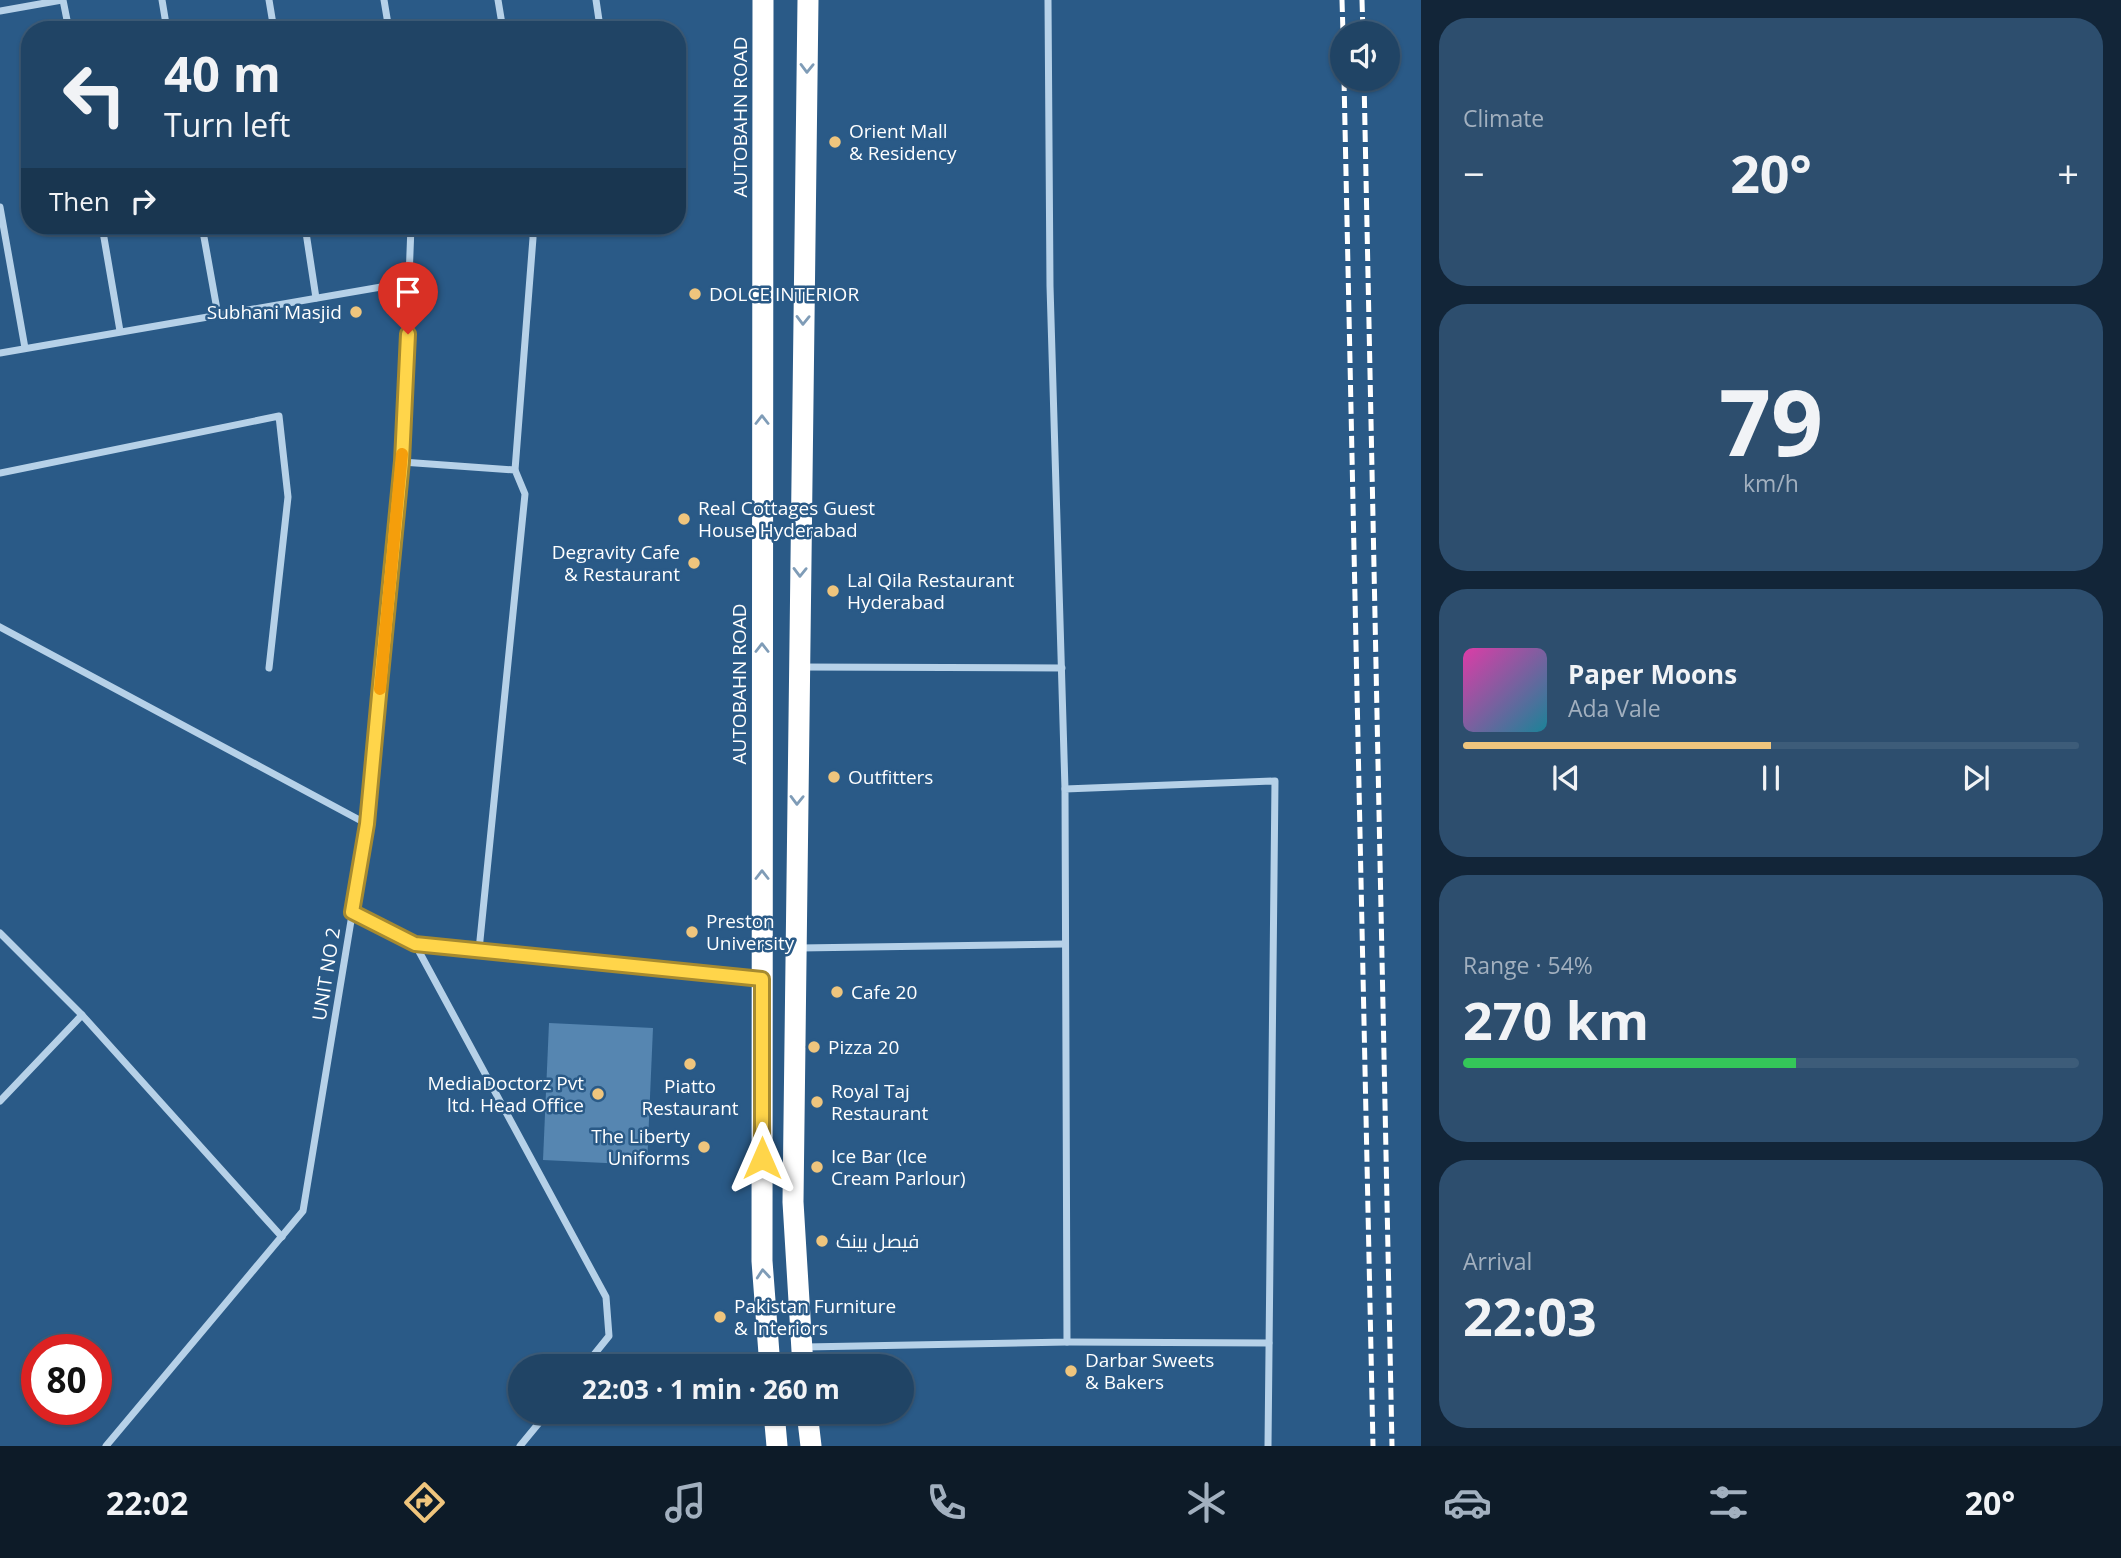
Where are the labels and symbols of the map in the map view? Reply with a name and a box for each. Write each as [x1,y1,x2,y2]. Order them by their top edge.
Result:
street label: AUTOBAHN ROAD [727,37,753,197]
one-way arrow [799,63,815,74]
place label: Orient Mall & Residency [849,118,957,166]
marker: Orient Mall & Residency [827,134,843,150]
pin [378,262,438,334]
place label: DOLCE INTERIOR [709,281,859,307]
marker: DOLCE INTERIOR [687,286,703,302]
place label: Subhani Masjid [207,299,342,325]
marker: Subhani Masjid [348,304,364,320]
one-way arrow [796,315,811,326]
one-way arrow [754,415,770,425]
place label: Real Cottages Guest House Hyderabad [698,495,875,543]
marker: Real Cottages Guest House Hyderabad [676,511,692,527]
place label: Degravity Cafe & Restaurant [552,539,680,587]
marker: Degravity Cafe & Restaurant [686,555,702,571]
one-way arrow [792,567,808,578]
place label: Lal Qila Restaurant Hyderabad [847,567,1014,615]
marker: Lal Qila Restaurant Hyderabad [825,583,841,599]
street label: AUTOBAHN ROAD [726,604,752,764]
one-way arrow [754,642,770,653]
place label: Outfitters [848,764,933,790]
marker: Outfitters [826,769,842,785]
one-way arrow [789,795,805,805]
one-way arrow [754,870,770,880]
place label: Preston University [706,908,795,956]
marker: Preston University [684,924,700,940]
street label: UNIT NO 2 [306,926,346,1022]
place label: Cafe 20 [851,979,917,1005]
marker: Cafe 20 [829,984,845,1000]
place label: Pizza 20 [828,1034,899,1060]
marker: Pizza 20 [806,1039,822,1055]
marker: Piatto Restaurant [682,1056,698,1072]
place label: MediaDoctorz Pvt ltd. Head Office [427,1070,584,1118]
place label: Piatto Restaurant [641,1073,739,1121]
place label: Royal Taj Restaurant [831,1078,928,1126]
marker: MediaDoctorz Pvt ltd. Head Office [590,1086,606,1102]
marker: Royal Taj Restaurant [809,1094,825,1110]
position arrow [725,1121,799,1195]
place label: The Liberty Uniforms [591,1123,690,1171]
marker: The Liberty Uniforms [696,1139,712,1155]
place label: Ice Bar (Ice Cream Parlour) [831,1143,965,1191]
marker: Ice Bar (Ice Cream Parlour) [809,1159,825,1175]
place label: فیصل بینک [836,1228,919,1254]
marker: فیصل بینک [814,1233,830,1249]
one-way arrow [756,1269,771,1280]
place label: Pakistan Furniture & Interiors [734,1293,896,1341]
marker: Pakistan Furniture & Interiors [712,1309,728,1325]
speed limit sign: 80 [21,1334,112,1425]
place label: Darbar Sweets & Bakers [1085,1347,1214,1395]
marker: Darbar Sweets & Bakers [1063,1363,1079,1379]

